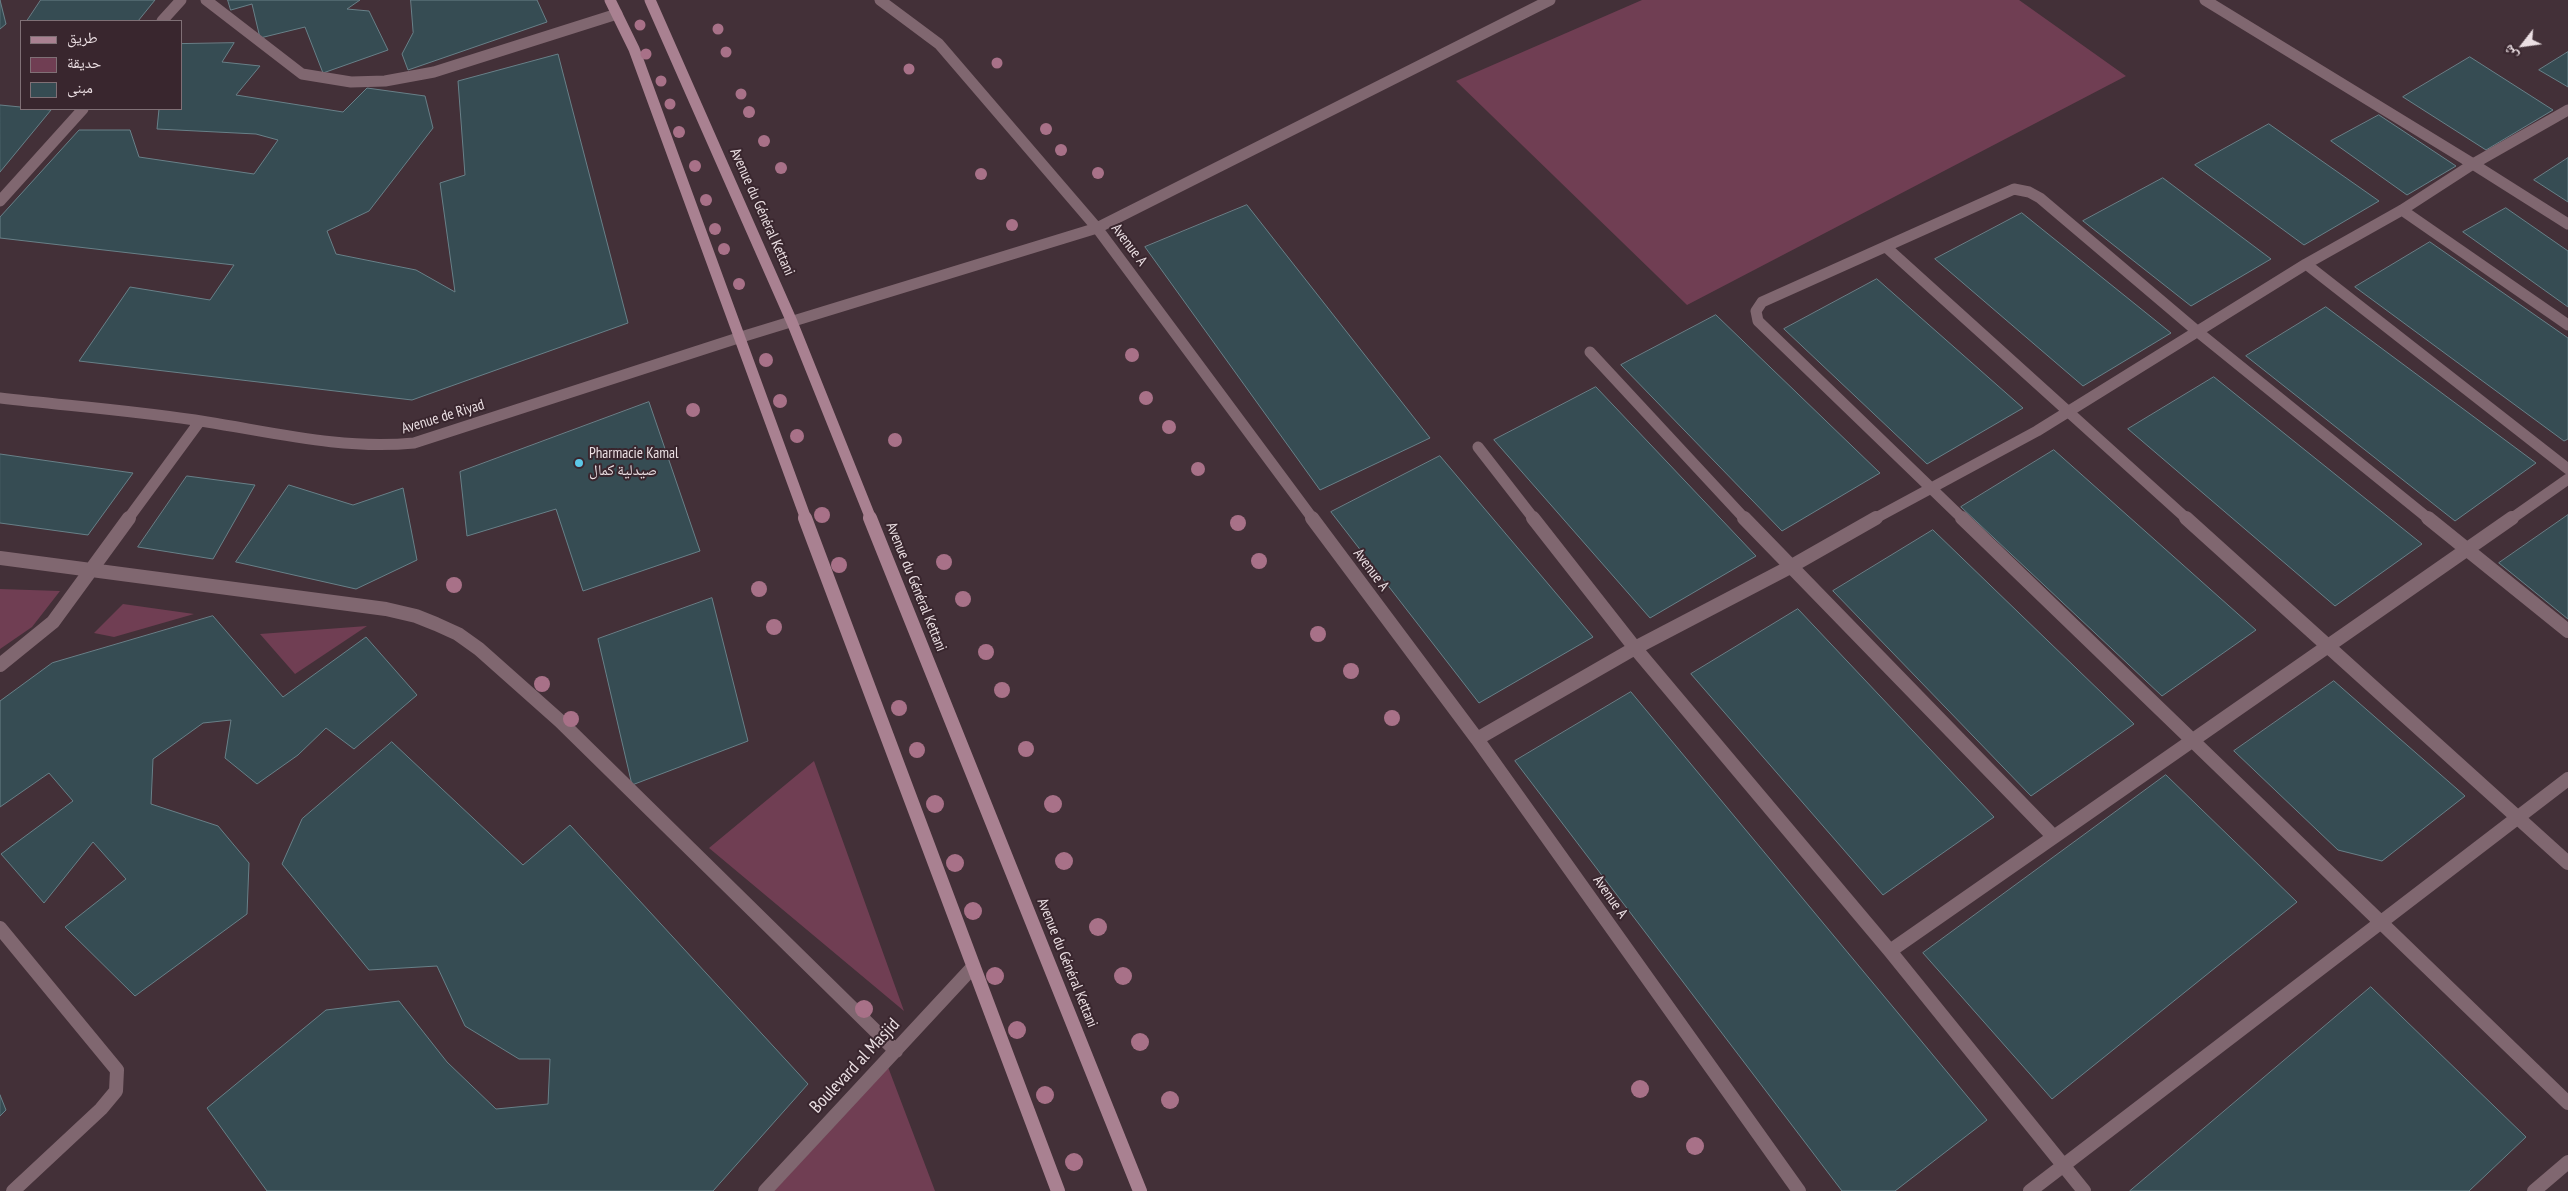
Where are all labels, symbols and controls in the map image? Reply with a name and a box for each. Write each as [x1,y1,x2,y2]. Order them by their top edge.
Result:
legend [20,20,182,110]
north arrow [2498,20,2548,70]
text: طريق [67,28,98,47]
text: ش [2499,42,2522,63]
text: حديقة [67,53,101,72]
text: مبنى [67,78,93,97]
street label: Avenue du Général Kettani [726,146,798,278]
street label: Avenue A [1107,220,1151,270]
street label: Avenue de Riyad [399,396,487,438]
place label: Pharmacie Kamal صيدلية كمال [589,445,679,480]
marker: Pharmacie Kamal صيدلية كمال [573,457,585,469]
street label: Avenue du Général Kettani [882,520,950,654]
street label: Avenue A [1349,545,1393,595]
street label: Avenue A [1589,872,1631,922]
street label: Avenue du Général Kettani [1033,896,1101,1030]
street label: Boulevard al Masjid [806,1014,904,1118]

